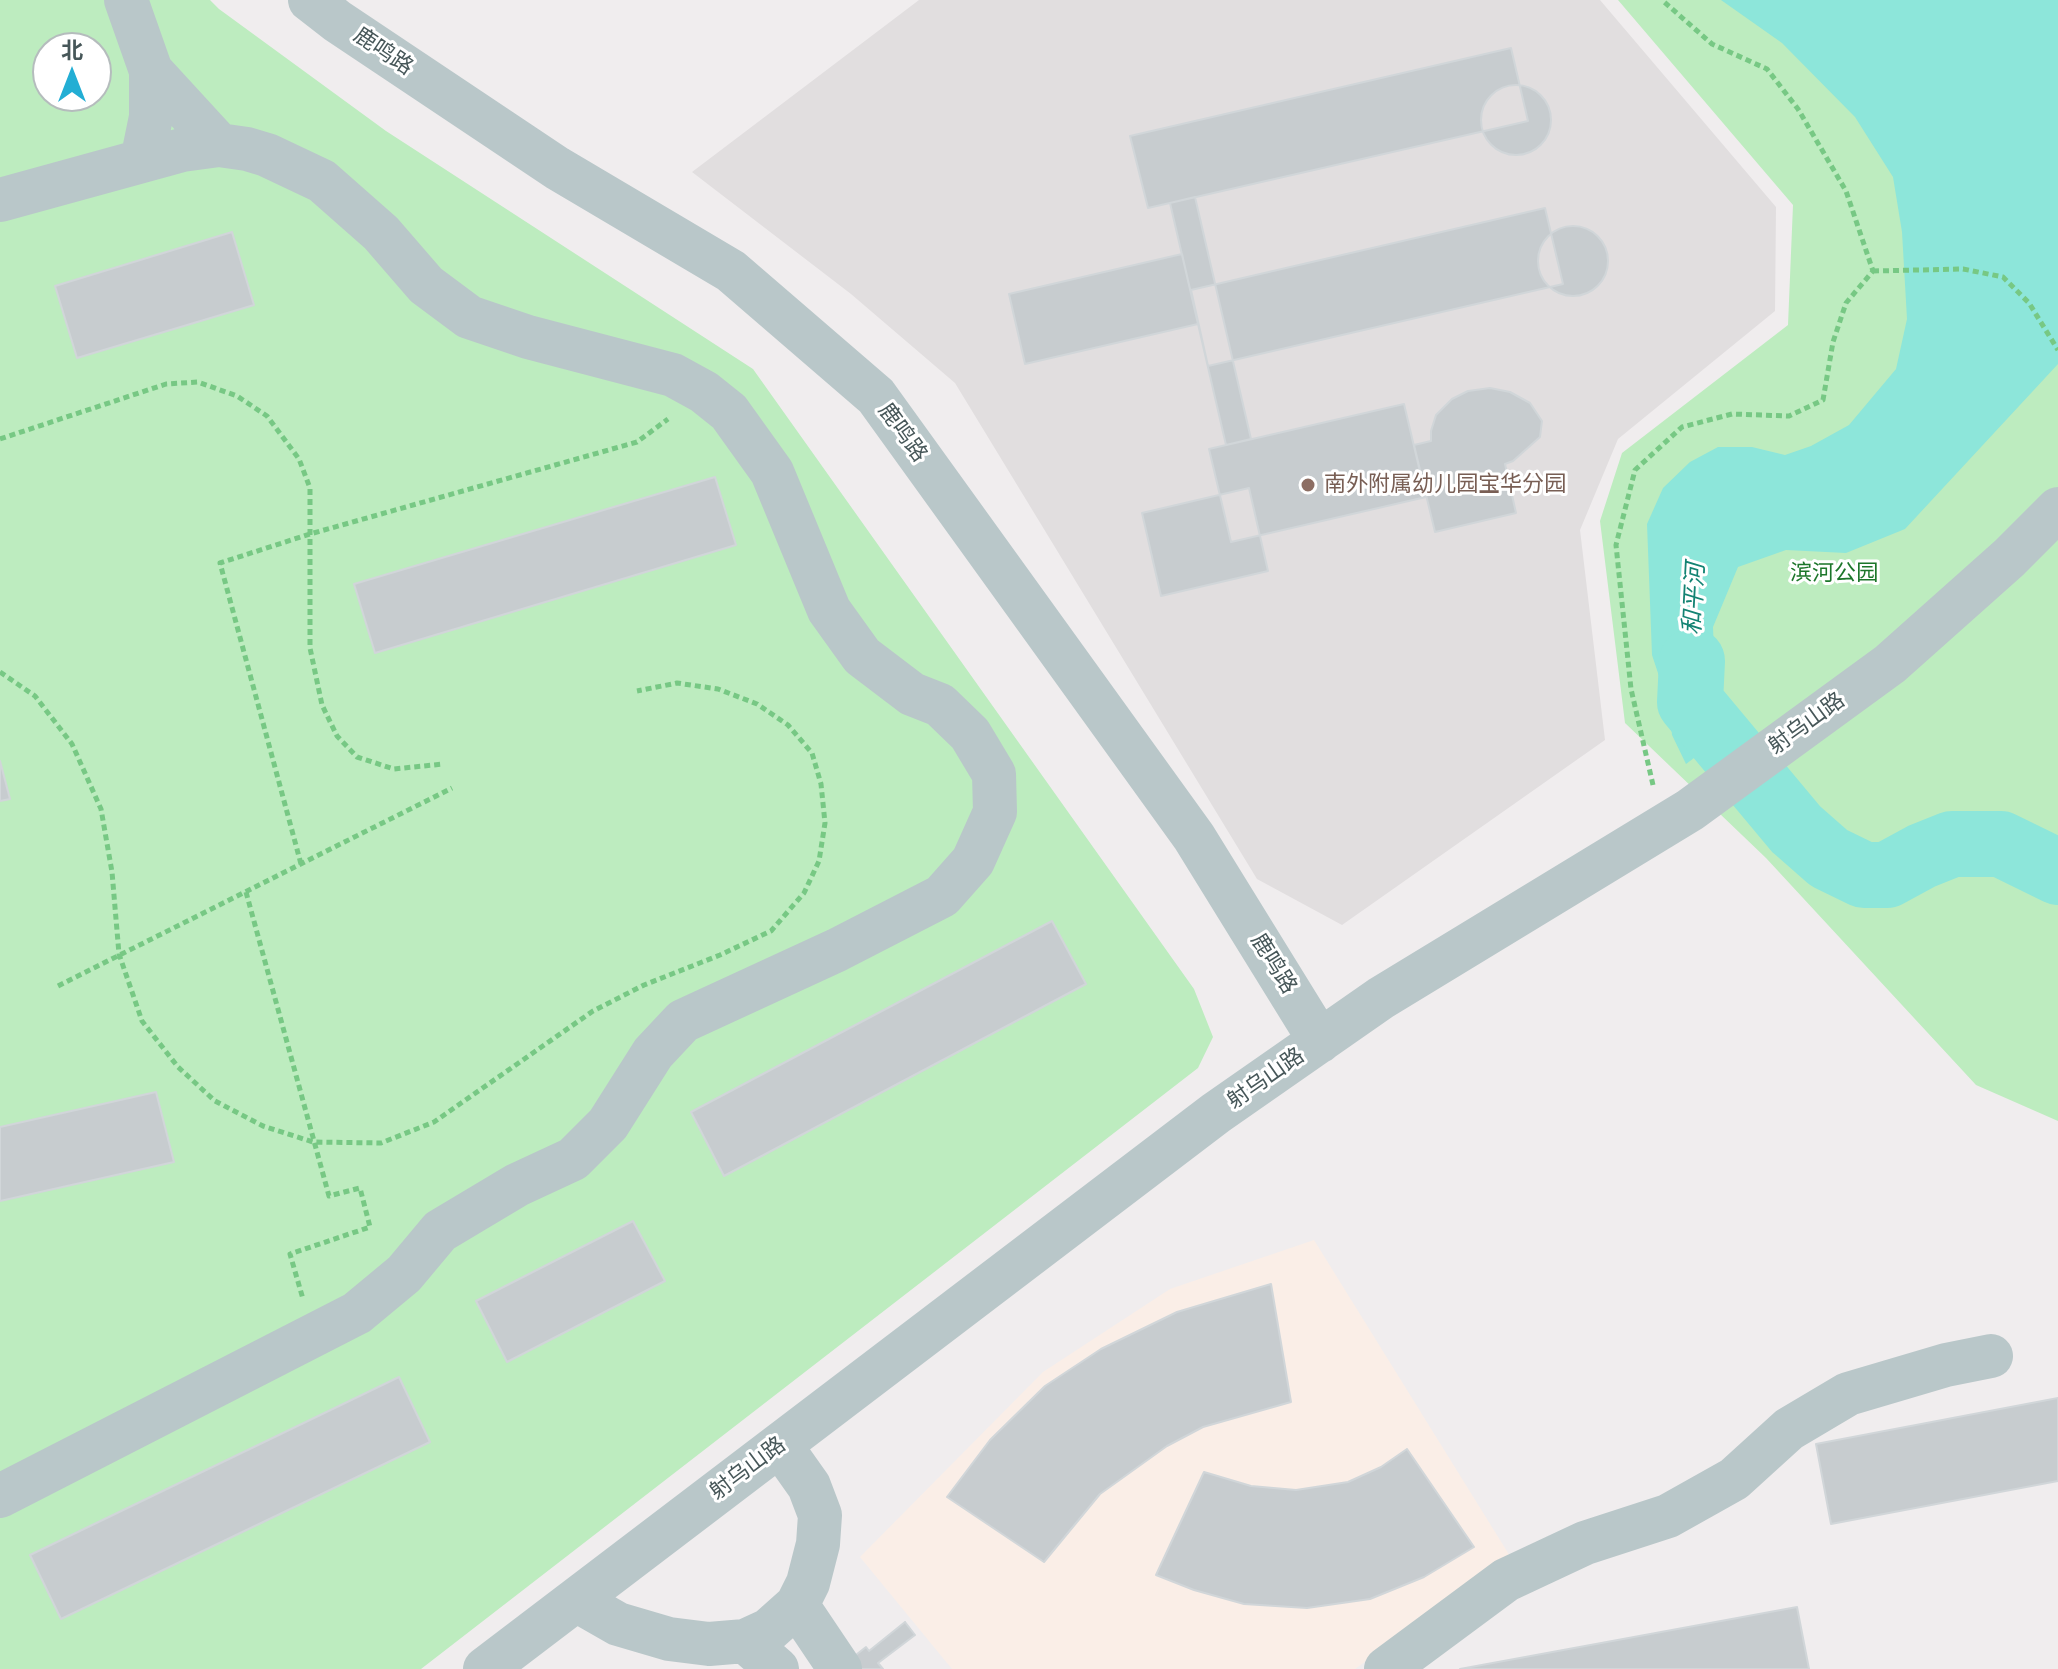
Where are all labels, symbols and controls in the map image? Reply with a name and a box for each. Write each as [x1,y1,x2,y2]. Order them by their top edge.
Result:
street label: 鹿鸣路 [348,23,418,81]
north arrow [32,32,112,112]
text: 北 [61,36,83,64]
street label: 鹿鸣路 [872,399,932,467]
place label: 南外附属幼儿园宝华分园 [1324,472,1566,498]
marker: 南外附属幼儿园宝华分园 [1299,476,1317,494]
park label: 滨河公园 [1790,561,1878,587]
water label: 和平河 [1679,562,1711,636]
street label: 射乌山路 [1764,687,1850,761]
street label: 鹿鸣路 [1244,929,1302,999]
street label: 射乌山路 [1222,1043,1310,1115]
street label: 射乌山路 [705,1432,791,1506]

